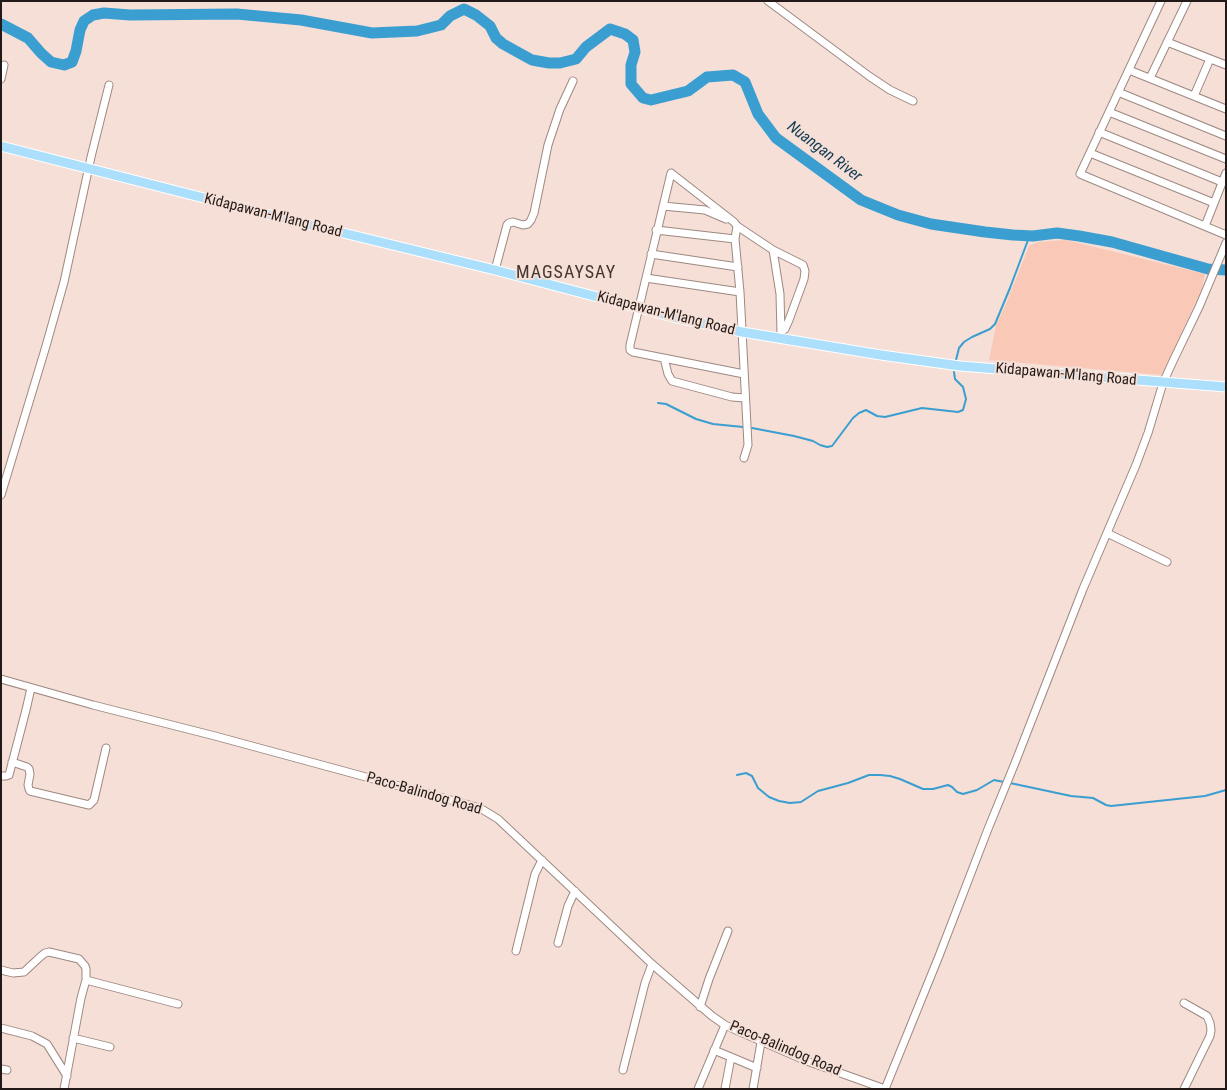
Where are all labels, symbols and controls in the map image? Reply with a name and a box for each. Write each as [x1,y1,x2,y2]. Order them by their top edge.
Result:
water label: Nuangan River [783,118,865,186]
street label: Kidapawan-M'lang Road [202,190,344,242]
district label: MAGSAYSAY [515,262,617,284]
street label: Kidapawan-M'lang Road [595,288,737,340]
street label: Kidapawan-M'lang Road [995,360,1137,390]
street label: Paco-Balindog Road [364,769,484,819]
street label: Paco-Balindog Road [727,1017,843,1081]

